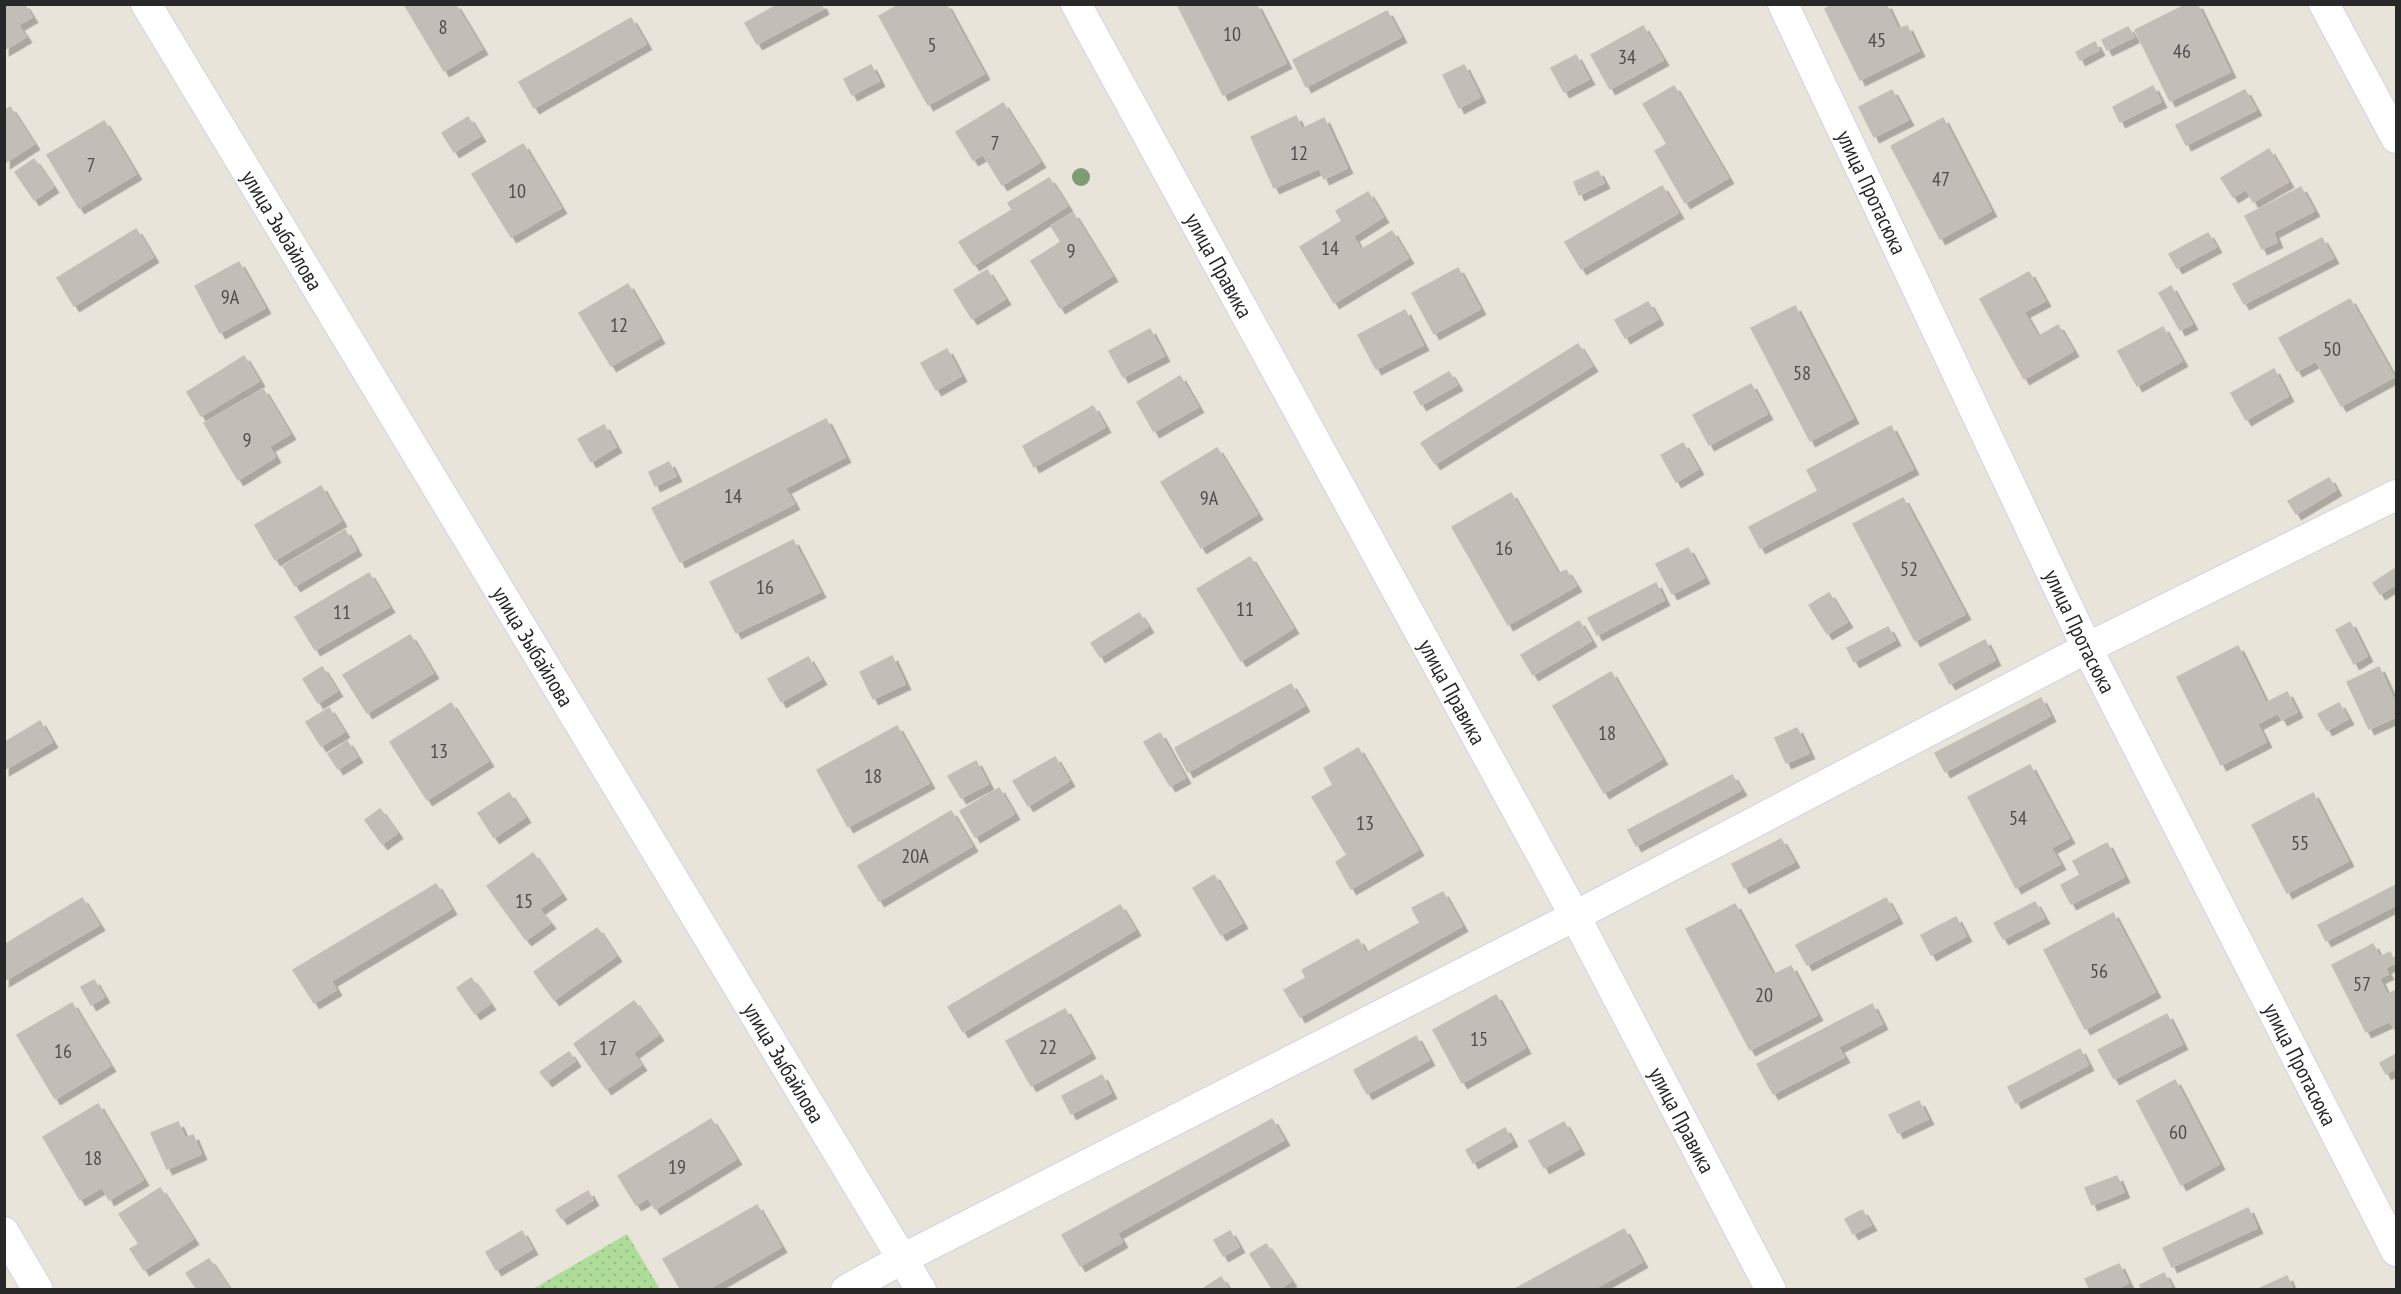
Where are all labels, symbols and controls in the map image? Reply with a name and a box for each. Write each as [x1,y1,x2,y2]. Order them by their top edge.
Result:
house number: 8 [439,14,448,40]
house number: 10 [1223,21,1241,47]
house number: 45 [1868,27,1886,53]
house number: 5 [928,32,937,58]
house number: 46 [2173,38,2191,64]
house number: 34 [1618,44,1636,70]
street label: улица Протасюка [1831,125,1913,259]
house number: 7 [991,130,1000,156]
house number: 12 [1290,140,1308,166]
house number: 7 [87,152,96,178]
street label: улица Зыбайлова [235,165,329,295]
house number: 47 [1932,166,1950,192]
house number: 10 [508,178,526,204]
street label: улица Правика [1179,208,1259,323]
house number: 14 [1321,235,1339,261]
house number: 9 [1067,238,1076,264]
house number: 9А [221,284,240,310]
house number: 12 [610,312,628,338]
house number: 50 [2323,336,2341,362]
house number: 58 [1793,360,1811,386]
house number: 9 [243,427,252,453]
house number: 14 [724,483,742,509]
house number: 9А [1200,485,1219,511]
house number: 16 [1495,535,1513,561]
house number: 52 [1900,556,1918,582]
street label: улица Протасюка [2038,565,2122,698]
house number: 16 [756,574,774,600]
street label: улица Зыбайлова [486,581,580,712]
house number: 11 [1236,596,1254,622]
house number: 11 [333,599,351,625]
street label: улица Правика [1412,634,1492,749]
house number: 18 [1598,720,1616,746]
house number: 13 [430,738,448,764]
house number: 18 [864,763,882,789]
house number: 54 [2009,805,2027,831]
house number: 13 [1356,810,1374,836]
house number: 55 [2291,830,2309,856]
house number: 20А [901,843,929,869]
house number: 15 [515,888,533,914]
house number: 56 [2090,958,2108,984]
house number: 57 [2353,971,2371,997]
house number: 20 [1755,982,1773,1008]
street label: улица Зыбайлова [737,997,831,1128]
street label: улица Протасюка [2257,998,2343,1130]
house number: 15 [1470,1026,1488,1052]
house number: 22 [1039,1034,1057,1060]
house number: 17 [599,1035,617,1061]
house number: 16 [54,1038,72,1064]
street label: улица Правика [1643,1062,1721,1178]
house number: 60 [2169,1119,2187,1145]
house number: 18 [84,1145,102,1171]
house number: 19 [668,1154,686,1180]

